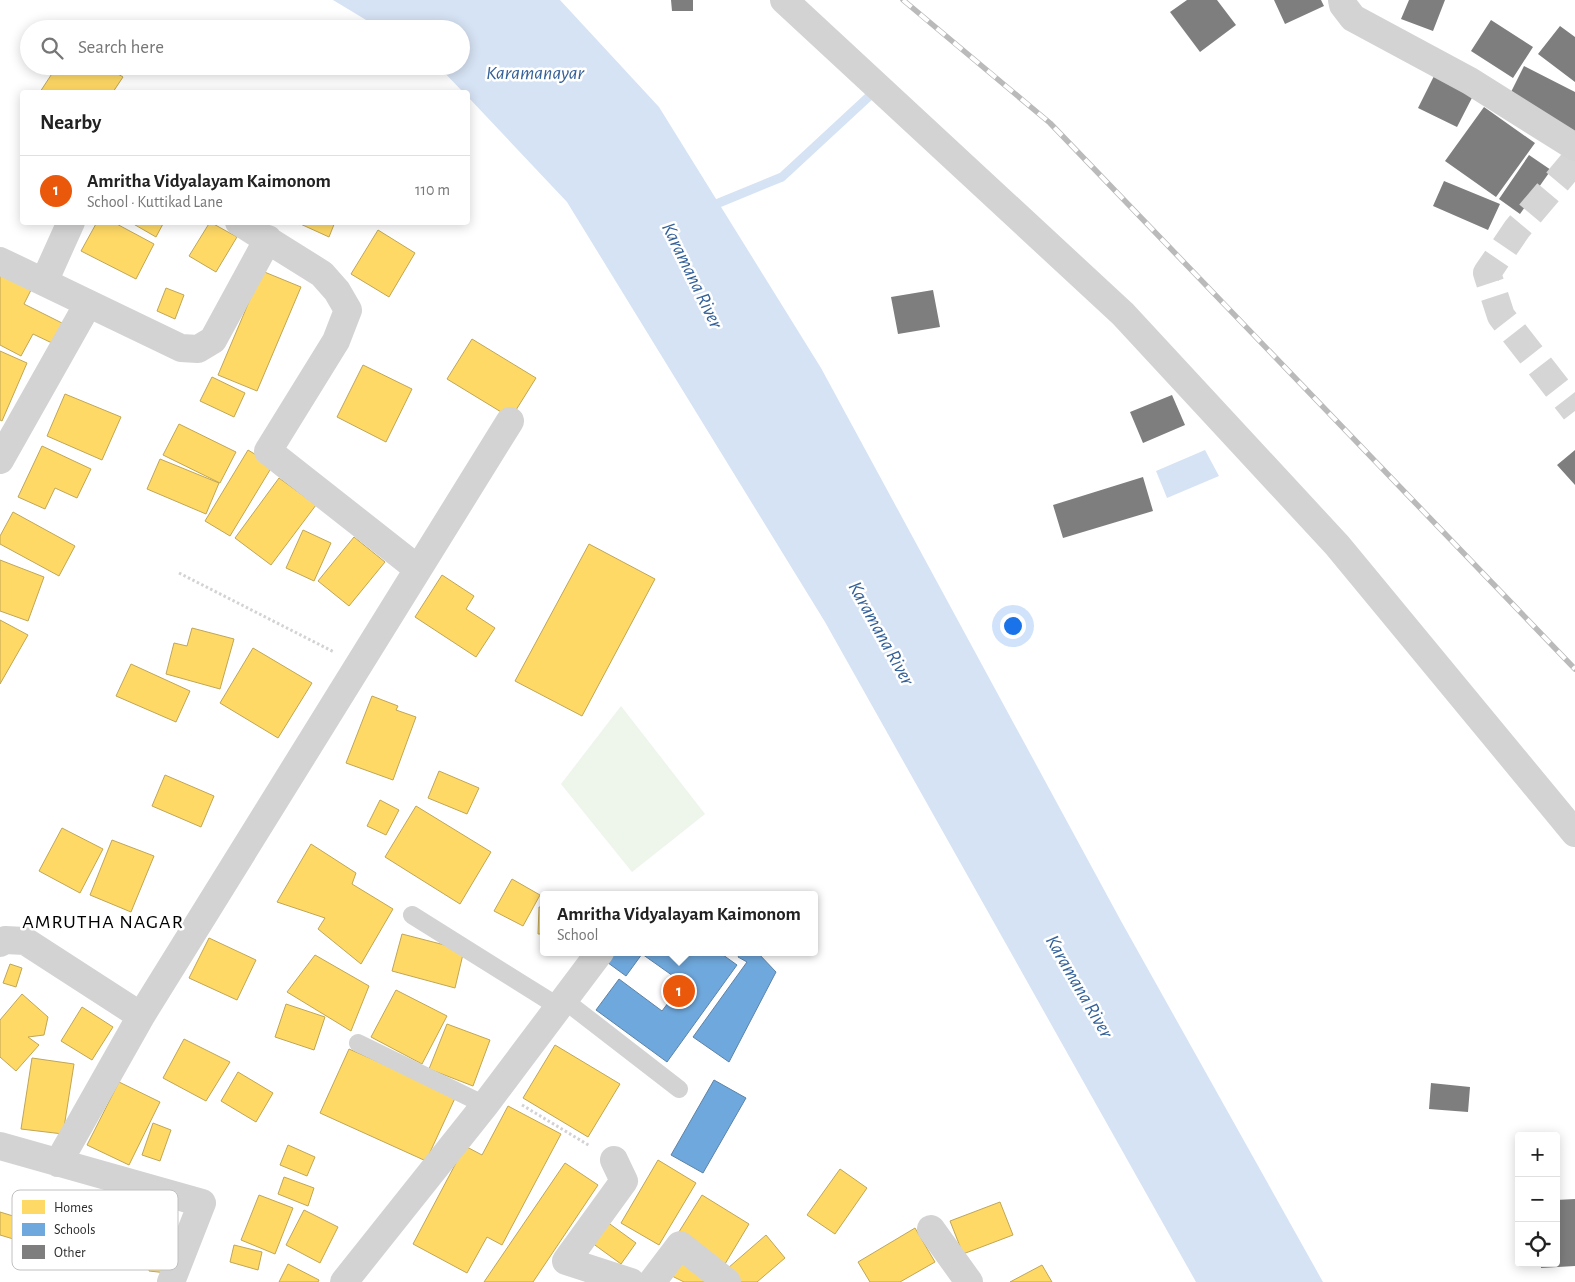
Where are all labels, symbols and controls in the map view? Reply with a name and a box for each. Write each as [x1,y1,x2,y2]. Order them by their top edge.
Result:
search box [20,20,470,75]
icon: search [38,34,66,62]
text: Search here [78,38,164,57]
water label: Karamanayar [486,63,585,83]
text: Nearby [40,112,101,133]
text: Amritha Vidyalayam Kaimonom [87,172,331,191]
text: 1 [53,182,59,198]
text: 110 m [415,182,450,198]
text: School · Kuttikad Lane [87,194,223,210]
water label: Karamana River [658,219,727,332]
water label: Karamana River [845,578,918,689]
your location [1000,613,1026,639]
popup [540,891,818,956]
text: Amritha Vidyalayam Kaimonom [557,905,801,924]
district label: AMRUTHA NAGAR [22,912,184,932]
text: School [557,927,598,943]
water label: Karamana River [1042,932,1117,1042]
pin: 1 [663,972,695,1010]
map controls [1515,1132,1560,1267]
button: + [1515,1132,1560,1177]
button: − [1515,1177,1560,1222]
legend [12,1190,178,1270]
text: Homes [54,1201,93,1215]
button: locate [1515,1222,1560,1267]
text: Schools [54,1223,95,1237]
text: Other [54,1246,86,1260]

